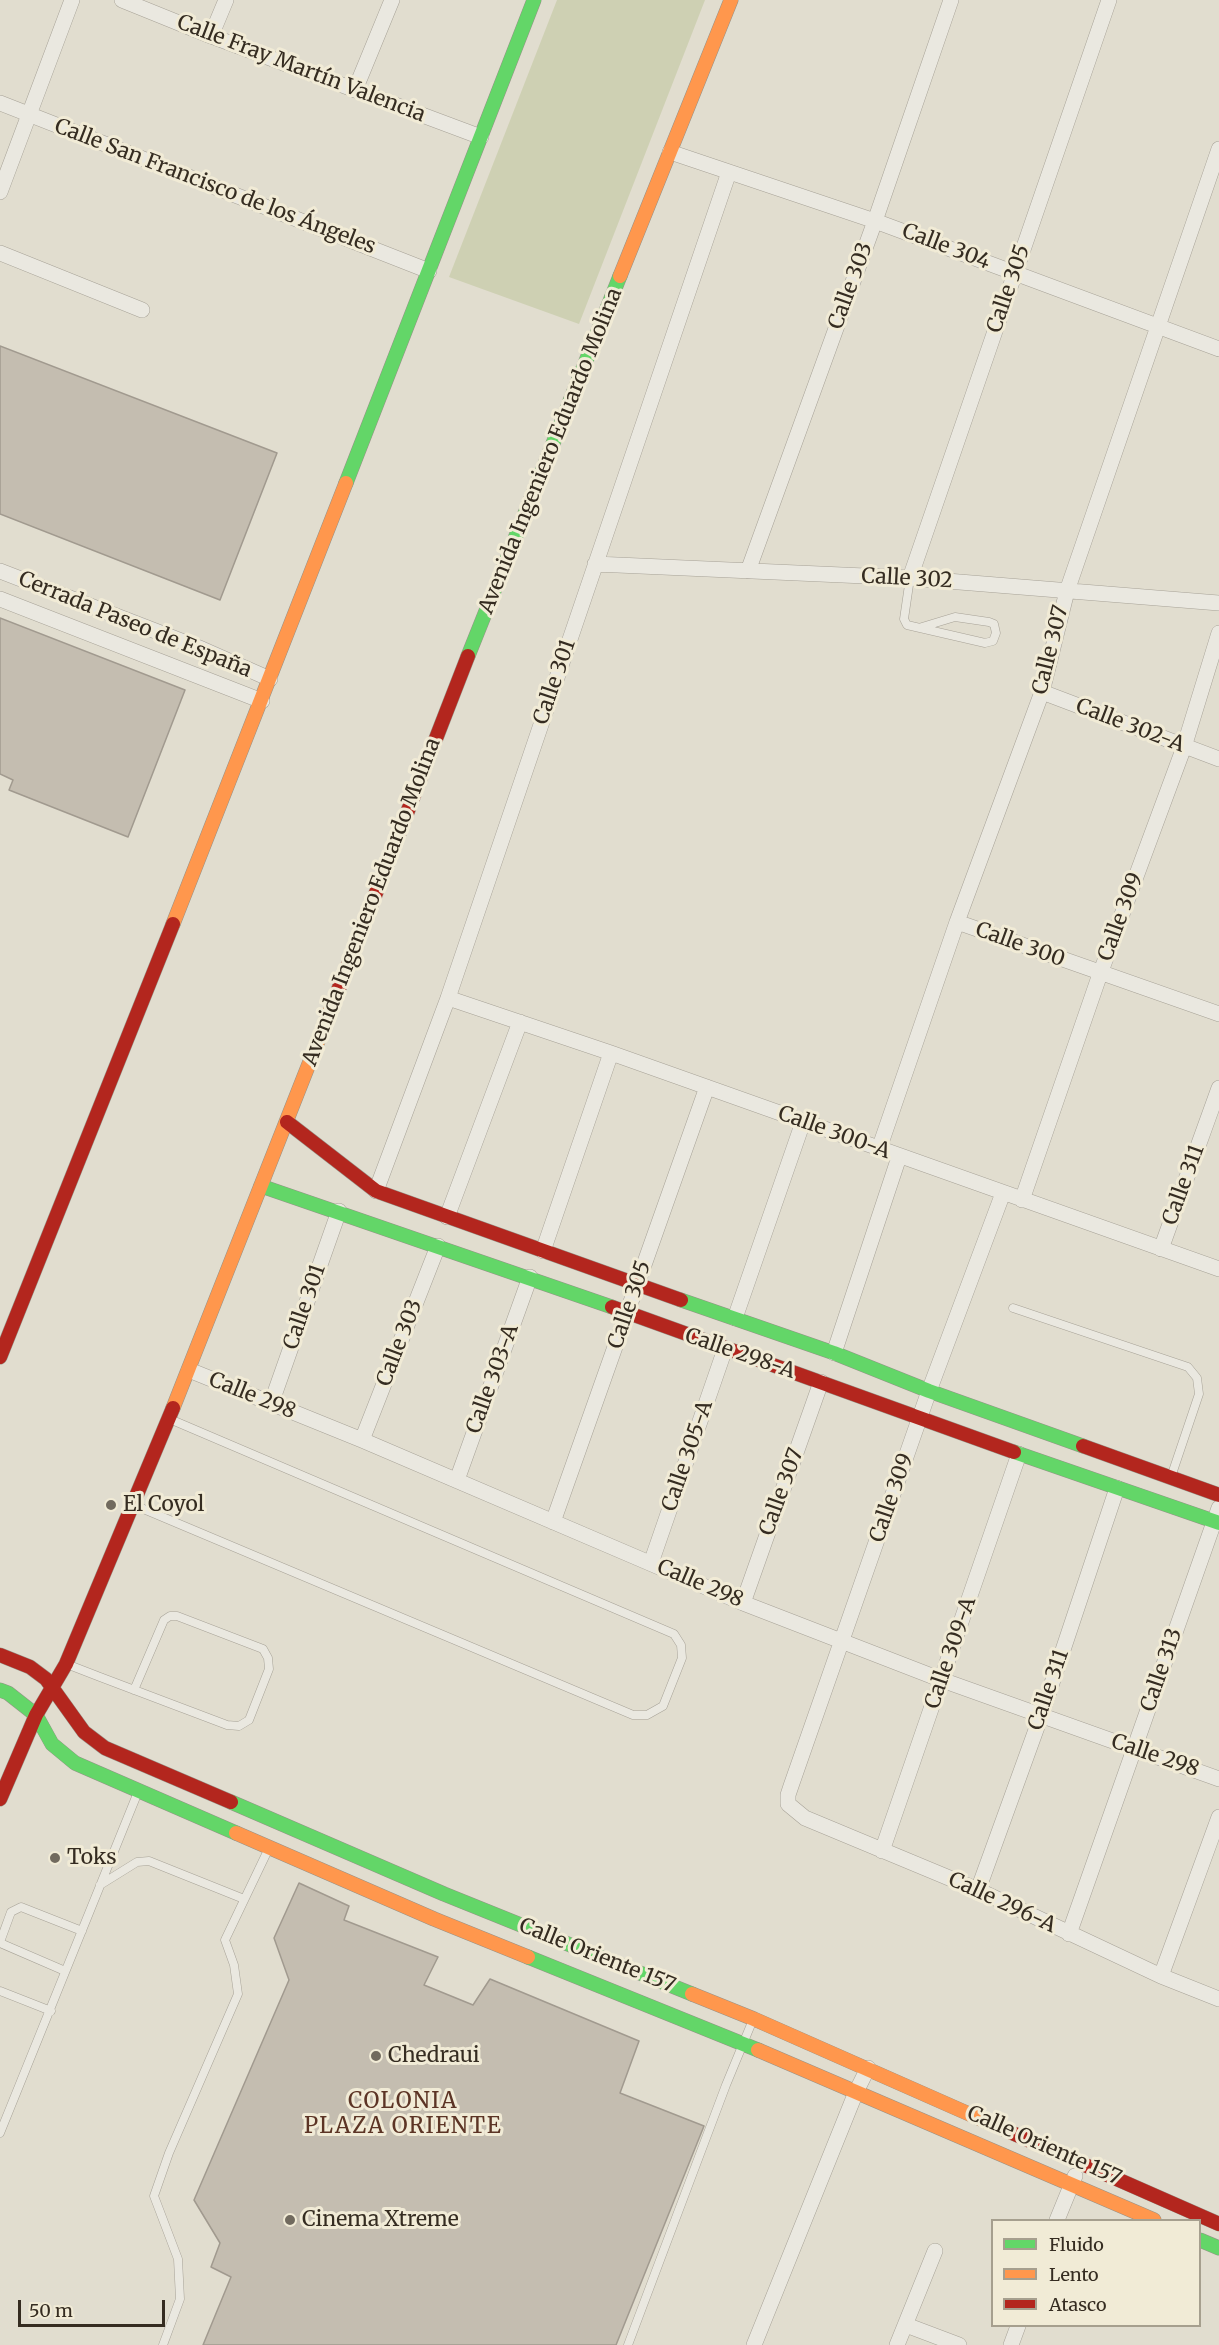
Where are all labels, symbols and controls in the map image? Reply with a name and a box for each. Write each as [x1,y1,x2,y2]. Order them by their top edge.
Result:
street label: Calle Fray Martín Valencia [173,10,429,128]
street label: Calle San Francisco de los Ángeles [51,114,379,260]
street label: Calle 304 [898,219,994,275]
street label: Calle 303 [824,239,878,333]
street label: Calle 305 [982,242,1036,336]
street label: Avenida Ingeniero Eduardo Molina [474,285,628,617]
street label: Calle 302 [861,564,953,594]
street label: Cerrada Paseo de España [15,567,255,683]
street label: Calle 307 [1028,603,1074,697]
street label: Calle 301 [529,636,581,728]
street label: Calle 302-A [1072,694,1188,758]
street label: Avenida Ingeniero Eduardo Molina [298,735,446,1069]
street label: Calle 309 [1093,869,1149,965]
street label: Calle 300 [972,917,1068,973]
street label: Calle 300-A [775,1101,893,1165]
street label: Calle 311 [1158,1141,1210,1229]
street label: Calle 305 [603,1258,657,1352]
street label: Calle 301 [279,1261,331,1353]
street label: Calle 303 [372,1296,428,1390]
street label: Calle 303-A [462,1321,524,1437]
street label: Calle 298-A [682,1323,798,1385]
street label: Calle 298 [205,1367,299,1425]
street label: Calle 305-A [657,1397,719,1515]
street label: Calle 307 [755,1445,809,1539]
street label: Calle 309 [865,1450,919,1546]
place label: El Coyol [123,1492,204,1518]
marker: El Coyol [104,1498,118,1512]
street label: Calle 298 [653,1555,747,1613]
street label: Calle 309-A [920,1594,982,1712]
street label: Calle 313 [1136,1625,1188,1715]
street label: Calle 311 [1023,1646,1075,1734]
street label: Calle 298 [1108,1729,1202,1783]
place label: Toks [67,1845,117,1871]
marker: Toks [48,1851,62,1865]
street label: Calle 296-A [944,1867,1060,1939]
street label: Calle Oriente 157 [515,1913,679,1999]
place label: Chedraui [388,2043,480,2069]
marker: Chedraui [369,2049,383,2063]
district label: COLONIA PLAZA ORIENTE [304,2089,502,2140]
street label: Calle Oriente 157 [963,2101,1125,2191]
place label: Cinema Xtreme [302,2207,459,2233]
marker: Cinema Xtreme [283,2213,297,2227]
legend [991,2219,1201,2327]
text: Fluido [1049,2233,1104,2256]
text: Lento [1049,2263,1099,2286]
scale bar [21,2288,168,2326]
text: Atasco [1049,2293,1107,2316]
text: 50 m [29,2299,73,2322]

